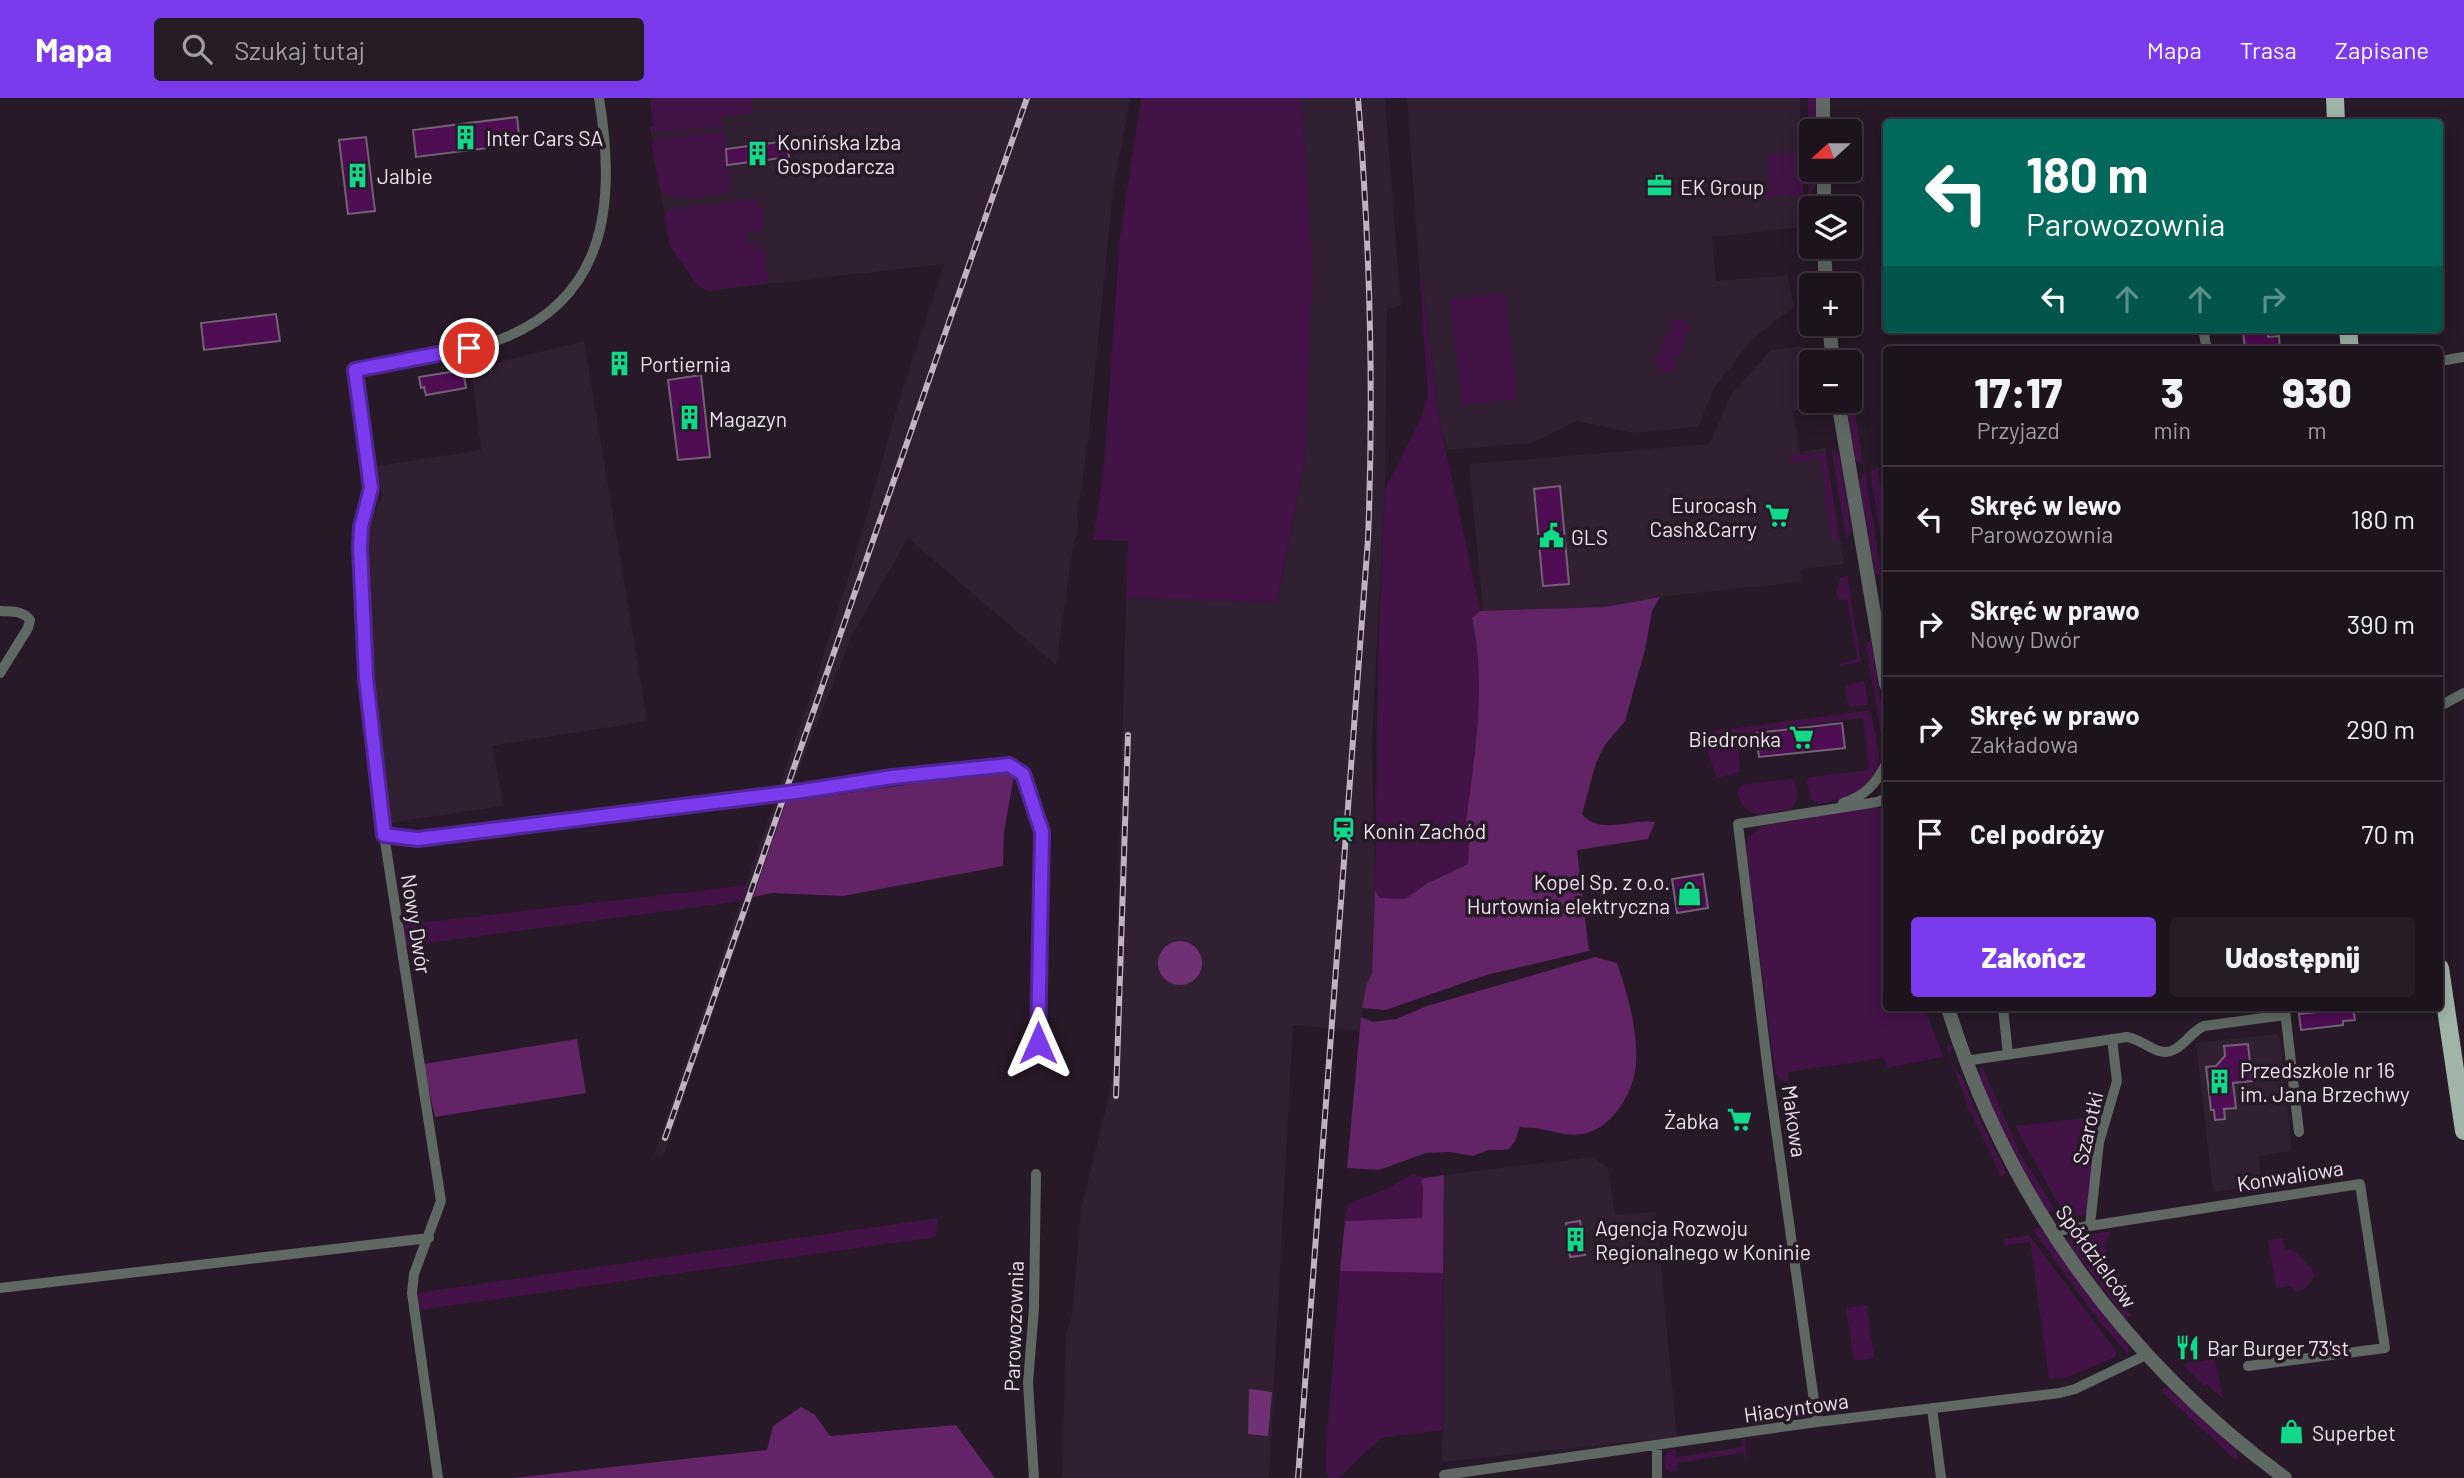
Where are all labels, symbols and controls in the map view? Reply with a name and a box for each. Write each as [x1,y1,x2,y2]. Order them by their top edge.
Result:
search box [154,18,644,81]
text: Mapa [35,29,112,69]
icon: search [178,30,216,68]
text: Szukaj tutaj [234,34,365,65]
text: Mapa [2147,35,2202,64]
text: Trasa [2240,35,2297,64]
text: Zapisane [2335,35,2429,64]
north arrow [1799,119,1862,182]
map controls [1799,119,1862,413]
building icon: Inter Cars SA [452,123,480,151]
place label: Inter Cars SA [486,125,604,150]
place label: Konińska Izba Gospodarcza [777,129,901,178]
building icon: Konińska Izba Gospodarcza [743,139,771,167]
text: 180 m [2026,144,2149,203]
icon: left [1911,147,2002,238]
building icon: Jalbie [343,161,371,189]
place label: Jalbie [377,163,433,188]
office icon: EK Group [1646,172,1674,200]
place label: EK Group [1680,174,1764,199]
button: layers [1799,196,1862,259]
text: Parowozownia [2026,204,2225,242]
button: + [1799,273,1862,336]
icon: left [2035,280,2073,318]
icon: ahead [2108,280,2146,318]
icon: ahead [2181,280,2219,318]
icon: right [2254,280,2292,318]
pin [439,318,499,378]
icon: arrive [450,329,488,367]
building icon: Portiernia [606,349,634,377]
button: − [1799,350,1862,413]
place label: Portiernia [640,351,731,376]
text: 17:17 [1974,366,2062,416]
text: 3 [2161,366,2184,416]
text: 930 [2282,366,2352,416]
building icon: Magazyn [675,404,703,432]
place label: Magazyn [709,406,787,431]
text: Przyjazd [1977,416,2060,444]
text: min [2154,416,2191,444]
text: m [2307,416,2326,444]
text: Skręć w lewo [1970,489,2122,520]
place label: Eurocash Cash&Carry [1650,492,1757,541]
icon: left [1911,500,1949,538]
supermarket icon: Eurocash Cash&Carry [1763,502,1791,530]
text: 180 m [2351,503,2415,534]
text: Parowozownia [1970,520,2113,548]
public building icon: GLS [1537,522,1565,550]
place label: GLS [1571,524,1608,549]
text: Skręć w prawo [1970,594,2140,625]
icon: right [1911,605,1949,643]
text: 390 m [2347,608,2415,639]
text: Nowy Dwór [1970,625,2080,653]
text: Skręć w prawo [1970,699,2140,730]
icon: right [1911,710,1949,748]
text: 290 m [2346,713,2415,744]
supermarket icon: Biedronka [1787,724,1815,752]
place label: Biedronka [1688,726,1781,751]
text: Zakładowa [1970,730,2078,758]
icon: arrive [1911,815,1949,853]
station icon: Konin Zachód [1329,816,1357,844]
place label: Konin Zachód [1363,818,1486,843]
text: Cel podróży [1970,818,2104,849]
text: 70 m [2361,818,2415,849]
place label: Kopel Sp. z o.o. Hurtownia elektryczna [1467,869,1670,918]
street label: Nowy Dwór [397,872,437,976]
shop icon: Kopel Sp. z o.o. Hurtownia elektryczna [1676,879,1704,907]
button: Zakończ [1911,917,2156,997]
button: Udostępnij [2170,917,2415,997]
position arrow [1001,1006,1075,1080]
place label: Przedszkole nr 16 im. Jana Brzechwy [2240,1057,2410,1106]
building icon: Przedszkole nr 16 im. Jana Brzechwy [2206,1067,2234,1095]
street label: Makowa [1778,1083,1812,1159]
street label: Szarotki [2066,1089,2108,1167]
supermarket icon: Żabka [1725,1106,1753,1134]
place label: Żabka [1664,1108,1719,1133]
street label: Konwaliowa [2235,1154,2345,1196]
street label: Spółdzielców [2051,1200,2143,1312]
place label: Agencja Rozwoju Regionalnego w Koninie [1595,1215,1811,1264]
building icon: Agencja Rozwoju Regionalnego w Koninie [1561,1225,1589,1253]
street label: Parowozownia [998,1260,1028,1392]
restaurant icon: Bar Burger 73'st [2173,1333,2201,1361]
place label: Bar Burger 73'st [2207,1335,2349,1360]
street label: Hiacyntowa [1742,1387,1850,1427]
shop icon: Superbet [2278,1418,2306,1446]
place label: Superbet [2312,1420,2396,1445]

